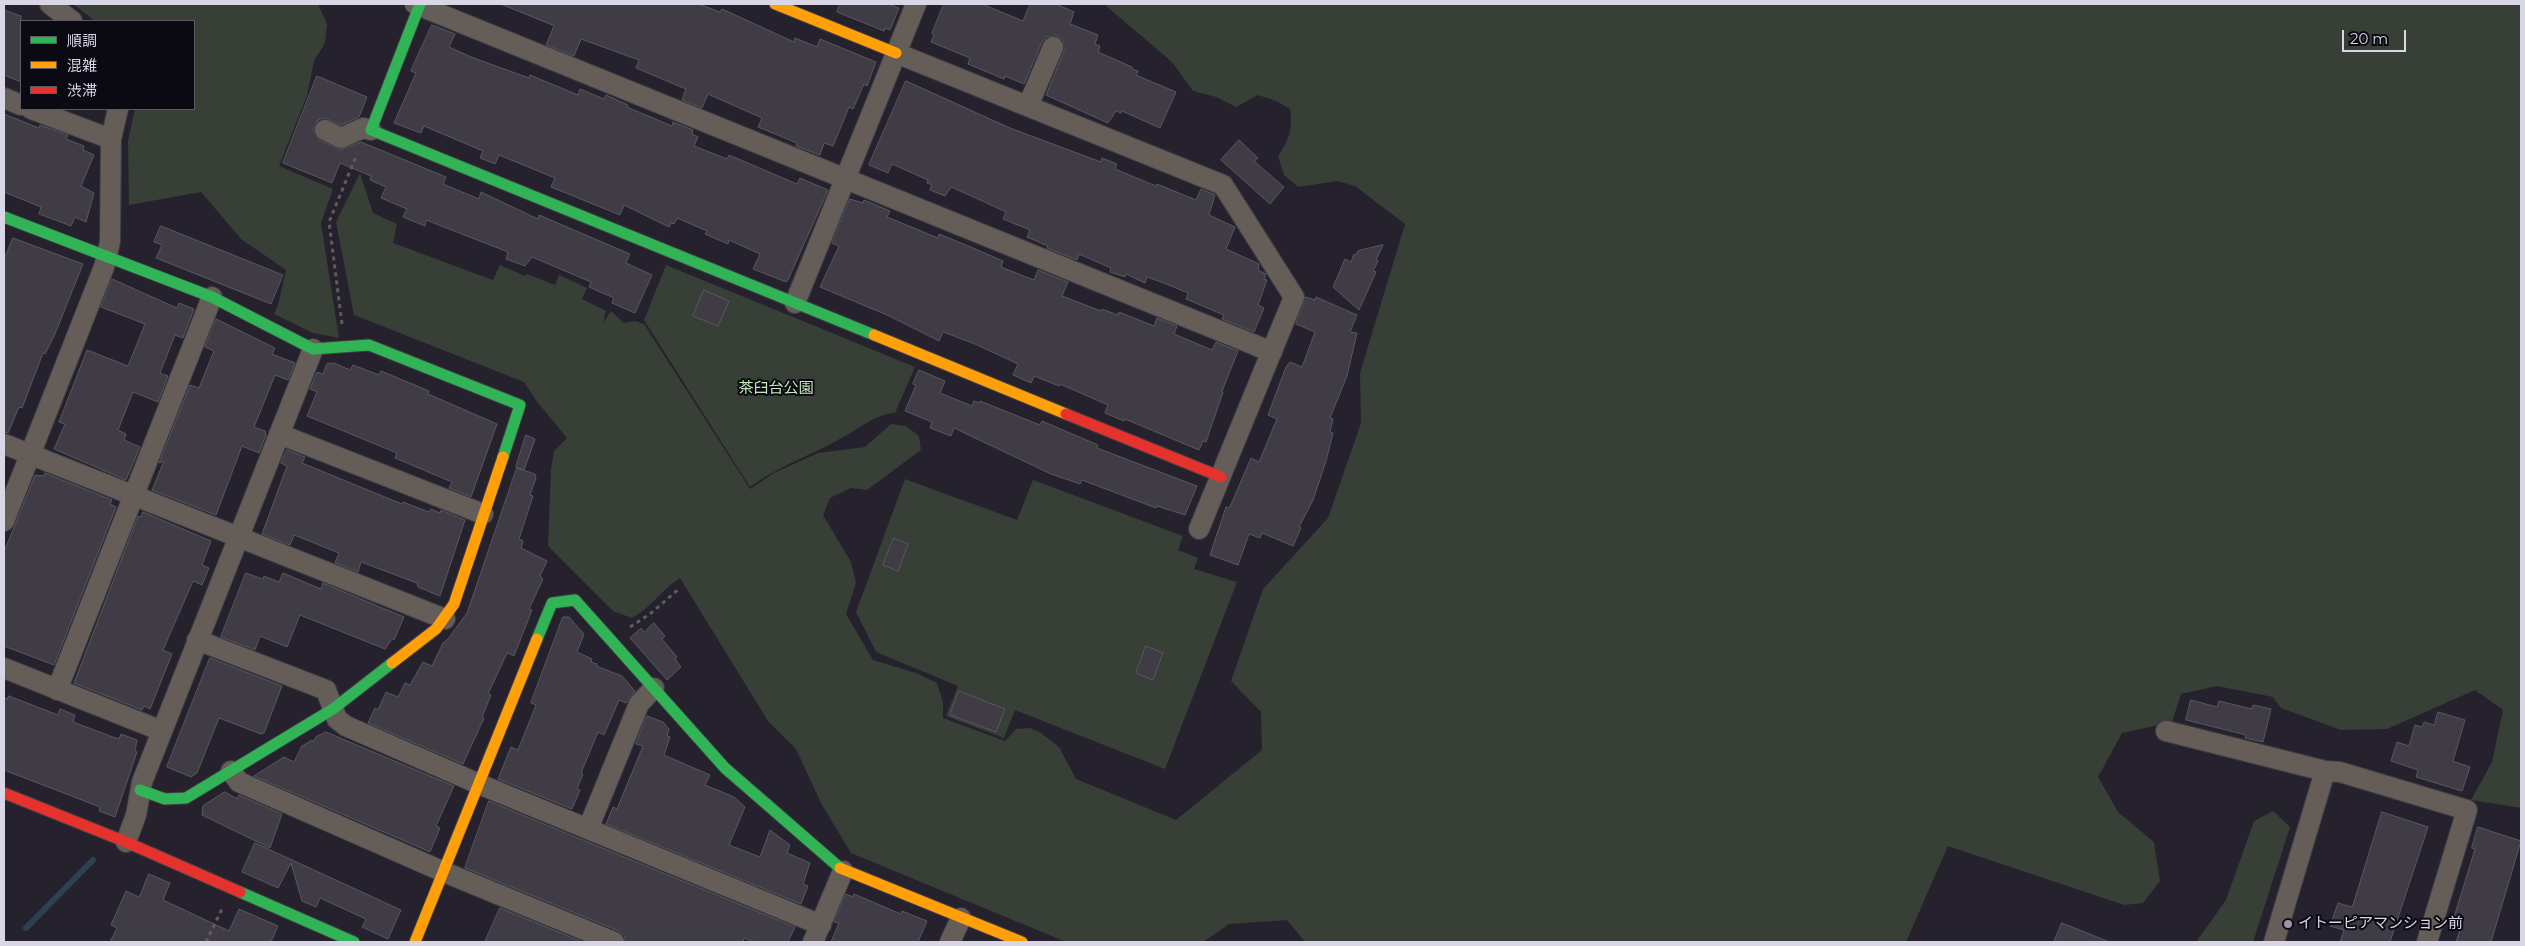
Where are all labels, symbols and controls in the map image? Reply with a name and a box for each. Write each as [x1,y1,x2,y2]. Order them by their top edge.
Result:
legend [20,20,195,110]
scale bar [2345,20,2409,52]
text: 20 m [2350,29,2388,48]
text: 順調 [67,31,97,50]
text: 混雑 [67,56,97,75]
text: 渋滞 [67,81,97,100]
park label: 茶臼台公園 [739,380,813,398]
place label: イトーピアマンション前 [2298,915,2463,933]
marker: イトーピアマンション前 [2282,918,2294,930]

